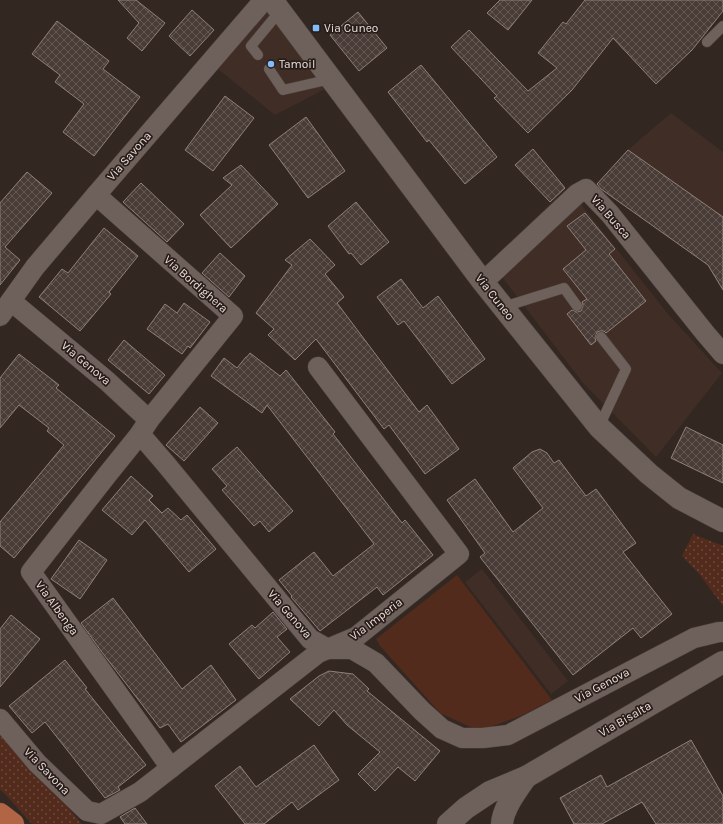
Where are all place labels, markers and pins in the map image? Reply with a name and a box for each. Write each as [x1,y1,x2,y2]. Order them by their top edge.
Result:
place label: Via Cuneo [324,21,378,35]
marker: Via Cuneo [311,23,321,33]
place label: Tamoil [279,57,315,71]
marker: Tamoil [266,59,276,69]

